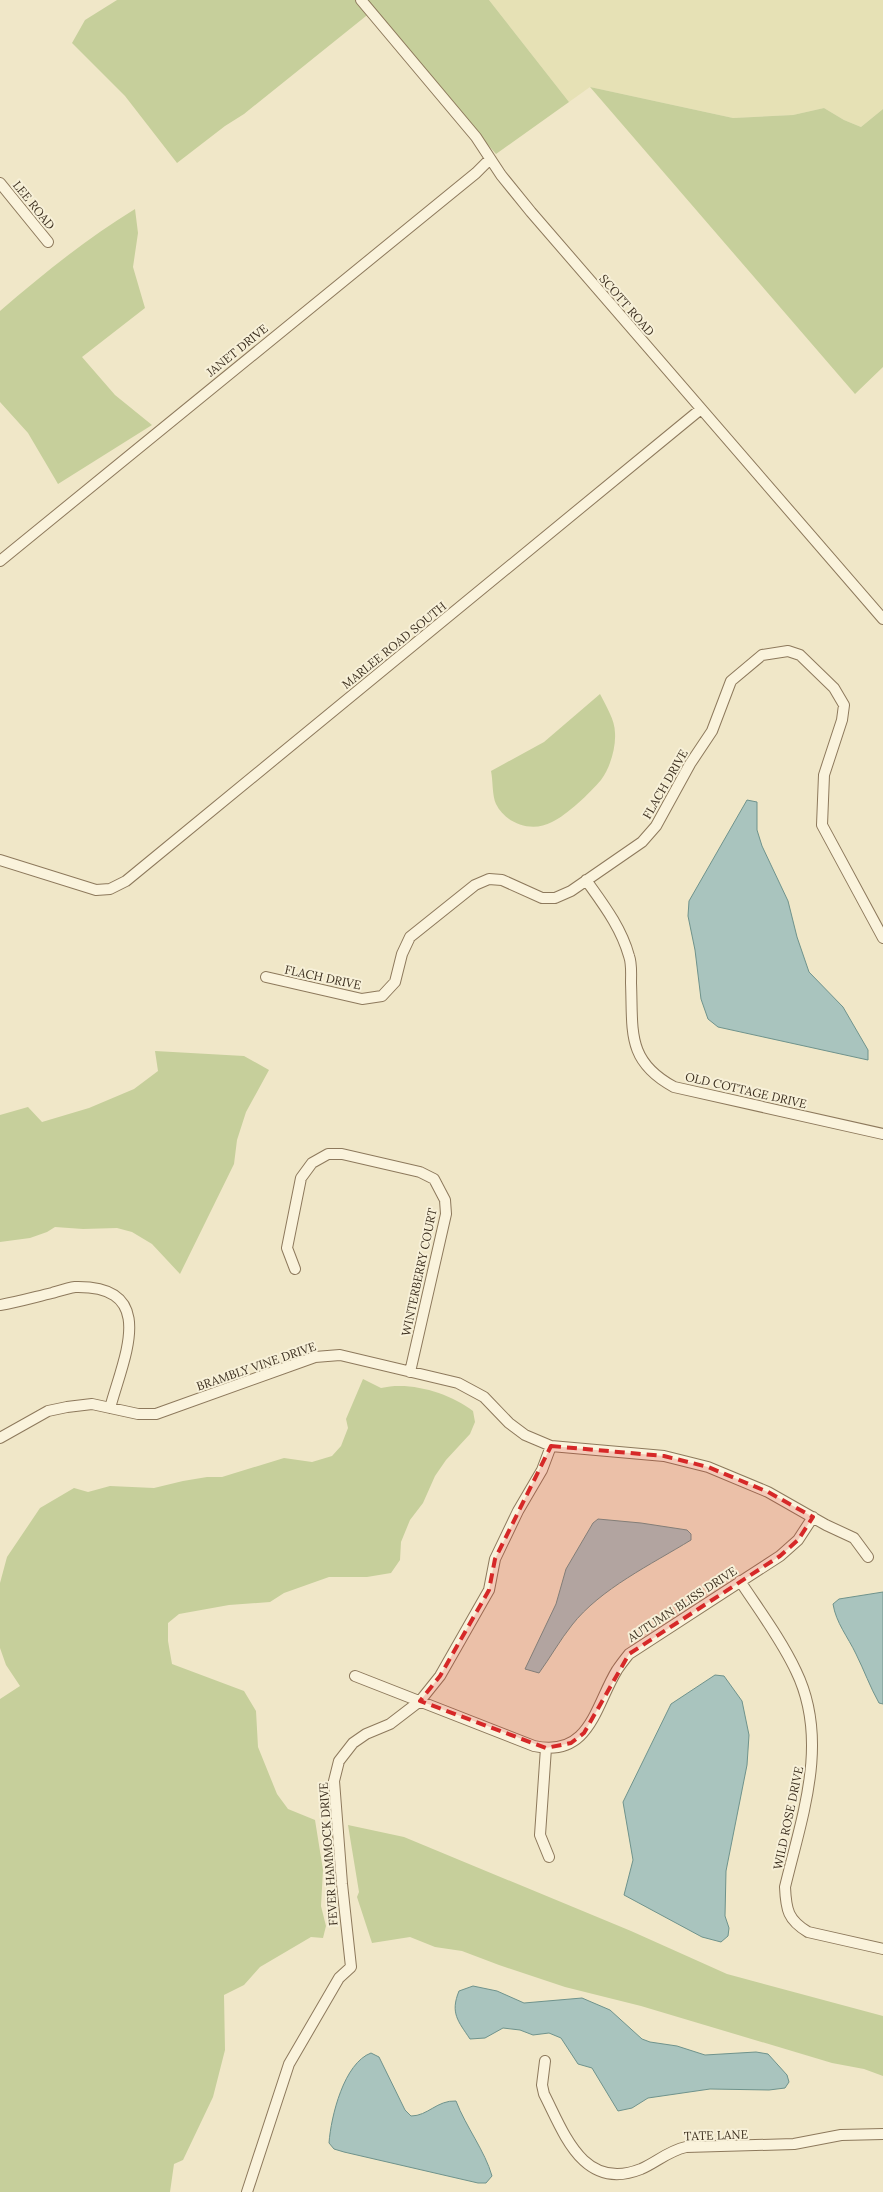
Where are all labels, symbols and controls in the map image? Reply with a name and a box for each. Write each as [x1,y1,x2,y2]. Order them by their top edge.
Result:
street label: LEE ROAD [10,178,58,232]
street label: SCOTT ROAD [596,271,658,339]
street label: JANET DRIVE [202,321,271,380]
street label: MARLEE ROAD SOUTH [339,598,449,692]
street label: FLACH DRIVE [639,747,691,821]
street label: FLACH DRIVE [283,962,363,992]
street label: OLD COTTAGE DRIVE [684,1069,808,1111]
street label: WINTERBERRY COURT [398,1206,440,1337]
street label: BRAMBLY VINE DRIVE [194,1338,318,1394]
street label: AUTUMN BLISS DRIVE [624,1563,739,1645]
street label: WILD ROSE DRIVE [770,1765,806,1871]
street label: FEVER HAMMOCK DRIVE [316,1782,340,1926]
street label: TATE LANE [684,2126,748,2144]

